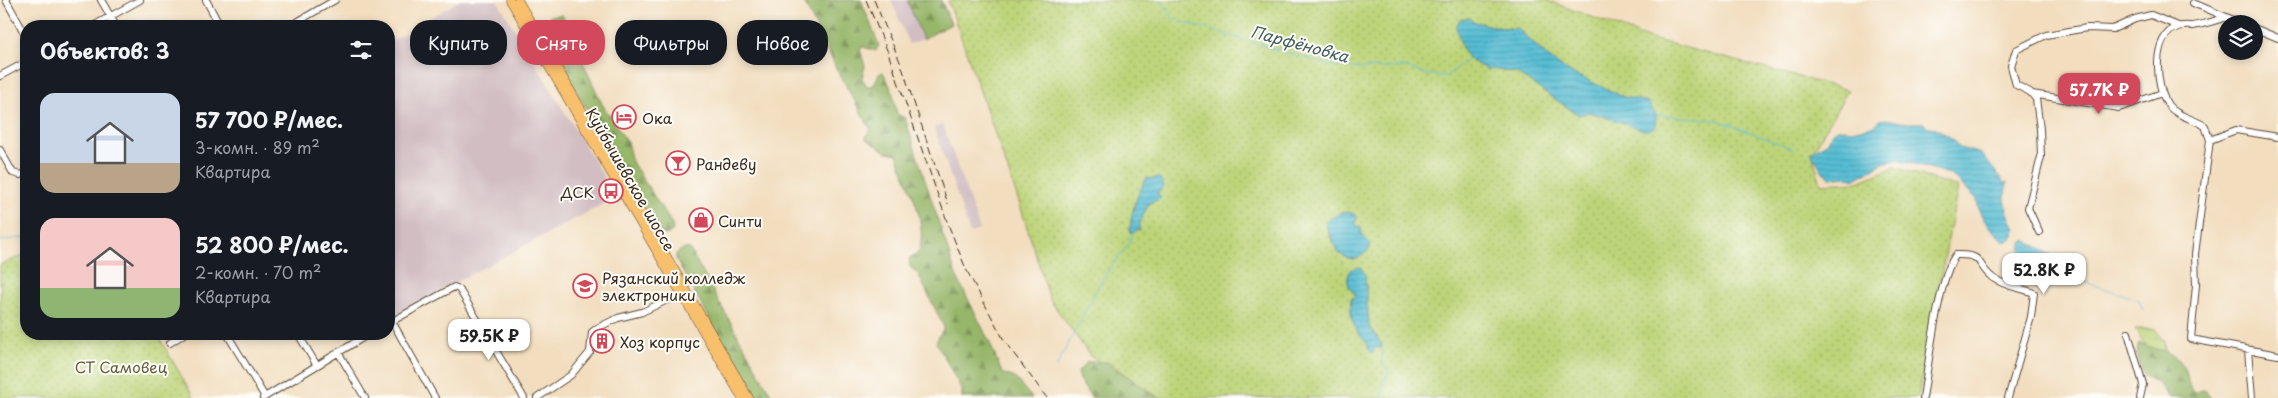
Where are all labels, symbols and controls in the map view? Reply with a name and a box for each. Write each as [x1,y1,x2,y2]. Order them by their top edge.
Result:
map controls [2218,15,2263,60]
button: layers [2218,15,2263,60]
water label: Парфёновка [1248,18,1353,68]
chip: Купить [410,20,507,65]
chip: Снять [517,20,605,65]
chip: Фильтры [615,20,727,65]
chip: Новое [737,20,828,65]
text: Объектов: 3 [40,34,170,66]
icon: filters [347,36,375,64]
pin: 57.7K ₽ [2053,72,2145,115]
text: 57.7K ₽ [2069,77,2129,101]
text: 57 700 ₽/мес. [195,103,343,135]
street label: Куйбышевское шоссе [581,103,681,255]
hotel icon: Ока [611,104,637,130]
place label: Ока [642,106,673,129]
icon: home [80,113,140,173]
text: 3-комн. · 89 m² [195,135,320,159]
bar icon: Рандеву [665,150,691,176]
place label: Рандеву [696,152,756,175]
text: Квартира [195,159,270,183]
bus stop icon: ДСК [598,178,624,204]
place label: ДСК [560,180,594,203]
shop icon: Синти [688,207,714,233]
place label: Синти [718,209,762,232]
text: 52 800 ₽/мес. [195,228,349,260]
icon: home [80,238,140,298]
pin: 52.8K ₽ [1998,252,2090,295]
text: 52.8K ₽ [2013,257,2075,281]
text: 2-комн. · 70 m² [195,260,321,284]
place label: Рязанский колледж электроники [602,266,746,306]
school or university icon: Рязанский колледж электроники [572,273,598,299]
text: Квартира [195,284,270,308]
pin: 59.5K ₽ [443,318,535,361]
text: 59.5K ₽ [459,323,519,347]
building icon: Хоз корпус [589,328,615,354]
place label: Хоз корпус [620,330,700,353]
park label: СТ Самовец [75,355,168,378]

